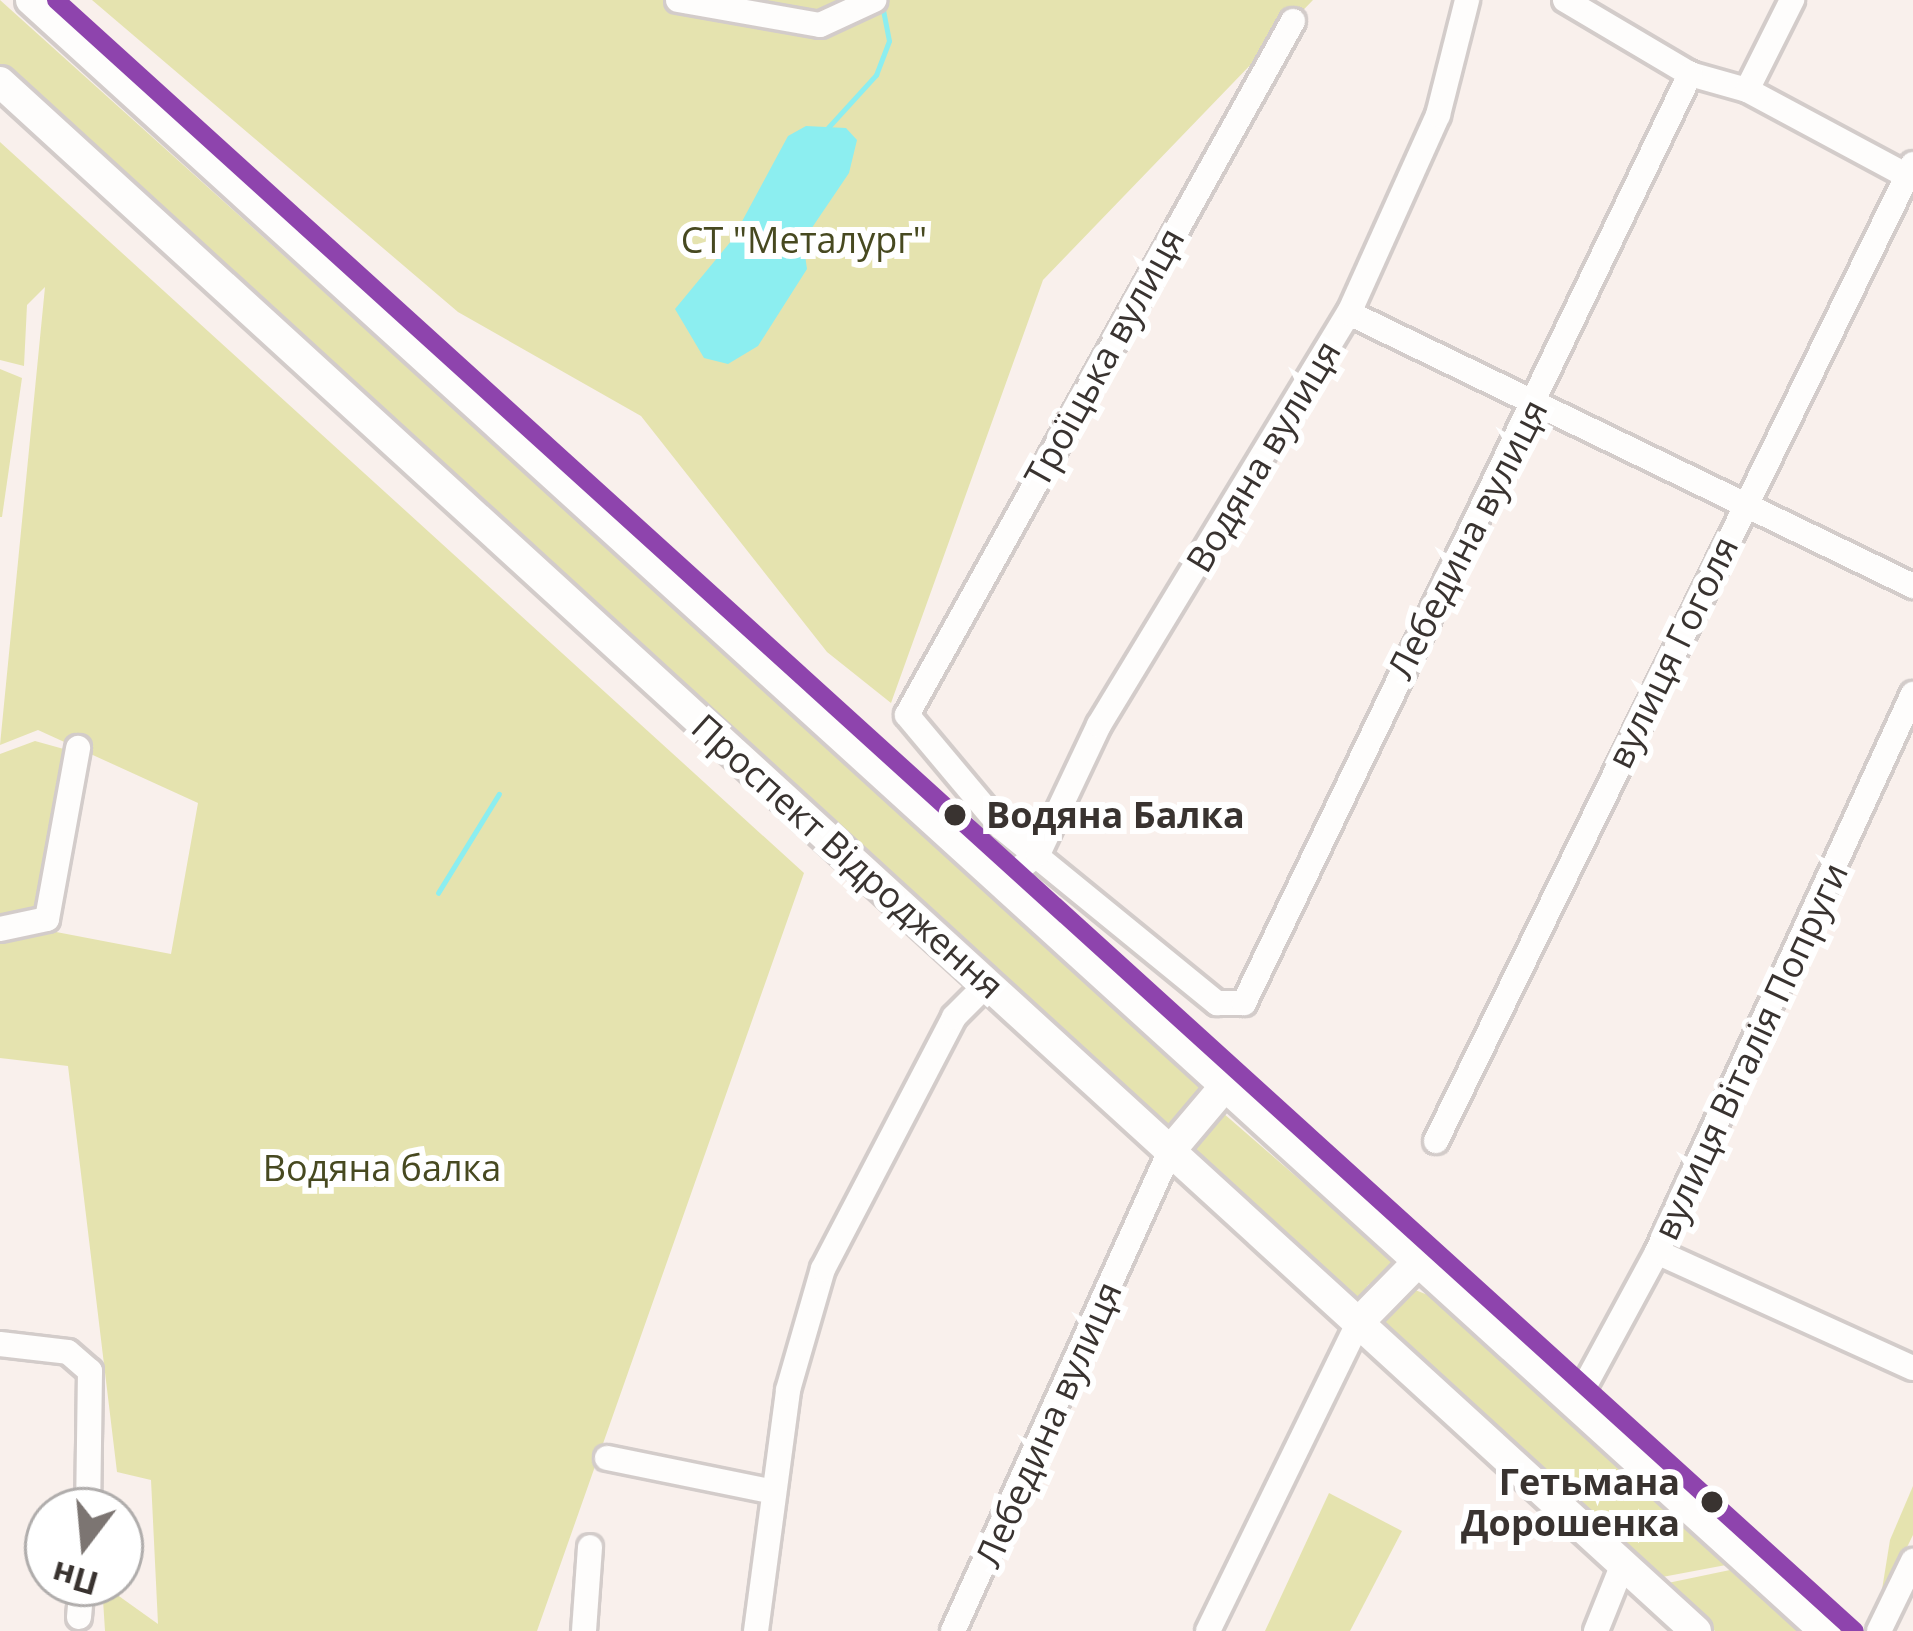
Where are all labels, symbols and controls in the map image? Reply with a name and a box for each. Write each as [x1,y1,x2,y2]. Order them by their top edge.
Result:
park label: СТ "Металург" [681,218,927,262]
street label: Троїцька вулиця [1015,220,1193,494]
street label: Водяна вулиця [1177,332,1349,580]
street label: Лебедина вулиця [1378,392,1556,686]
street label: вулиця Гоголя [1597,529,1747,775]
street label: Проспект Відродження [683,705,1013,1007]
place label: Водяна Балка [986,793,1245,837]
marker: Водяна Балка [934,794,976,836]
street label: вулиця Віталія Попруги [1644,856,1856,1246]
park label: Водяна балка [263,1146,501,1190]
street label: Лебедина вулиця [966,1275,1130,1573]
place label: Гетьмана Дорошенка [1461,1459,1680,1544]
marker: Гетьмана Дорошенка [1691,1481,1733,1523]
north arrow [24,1487,144,1607]
text: Пн [46,1551,103,1607]

